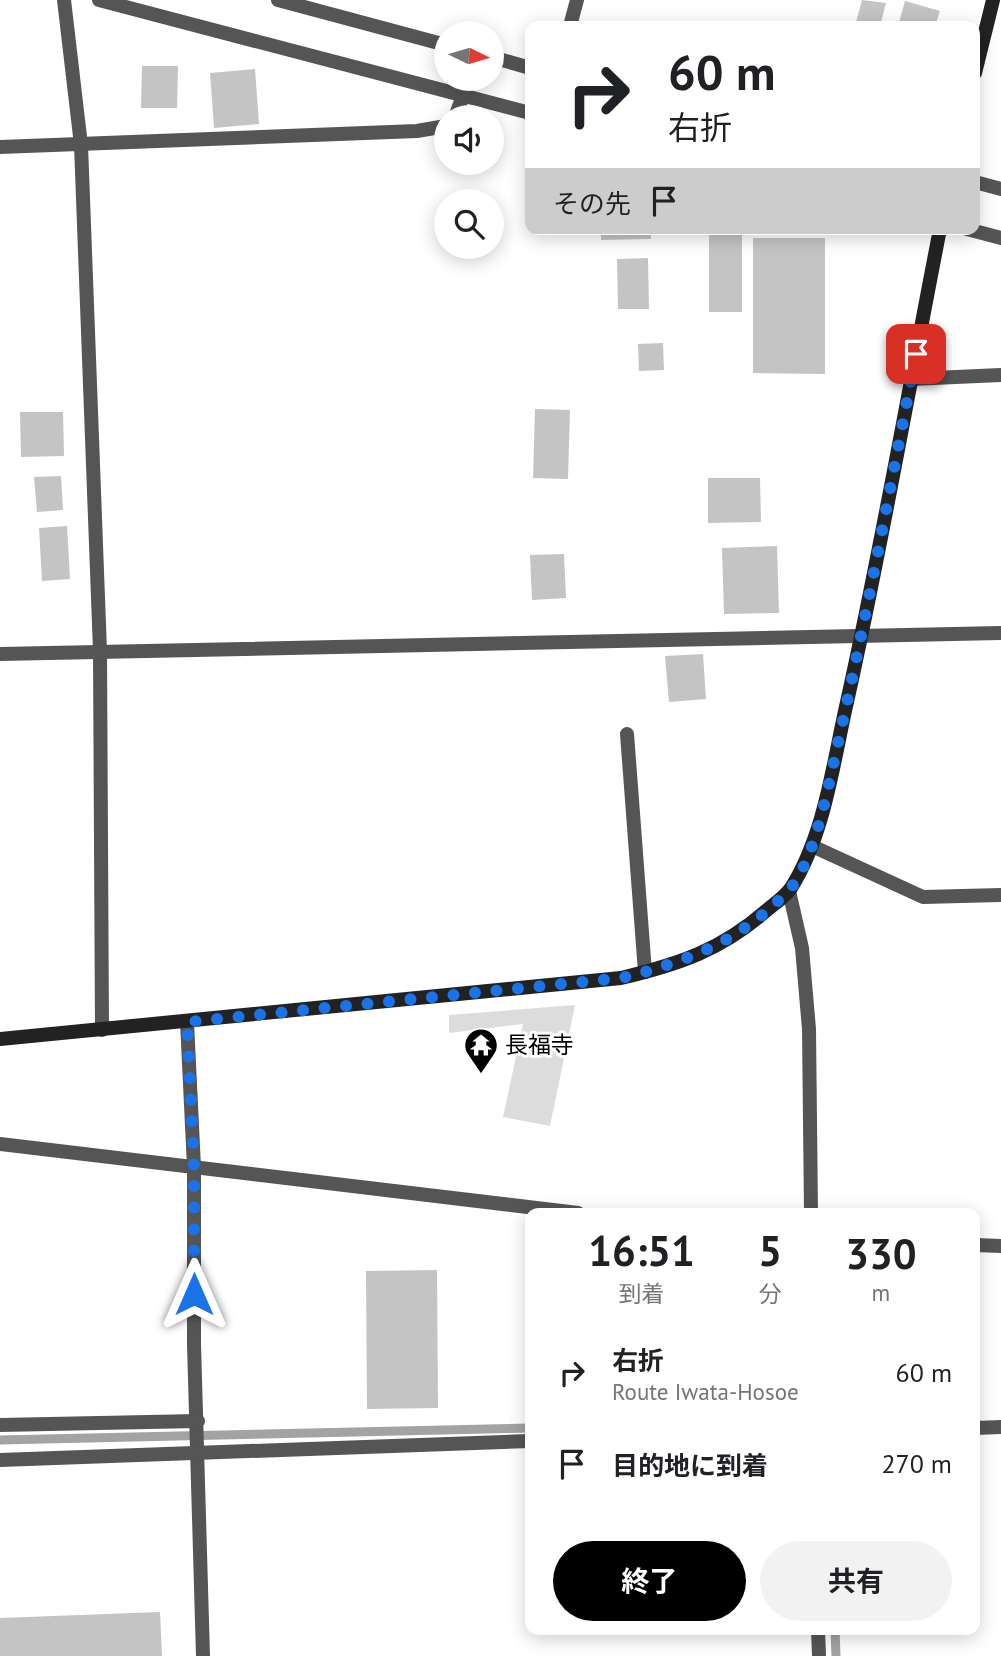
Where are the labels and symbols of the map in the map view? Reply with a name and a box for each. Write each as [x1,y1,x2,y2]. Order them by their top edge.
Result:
north arrow [434,21,504,91]
pin [886,324,946,384]
temple icon: 長福寺 [462,1026,500,1075]
place label: 長福寺 [505,1030,574,1059]
position arrow [157,1257,231,1331]

